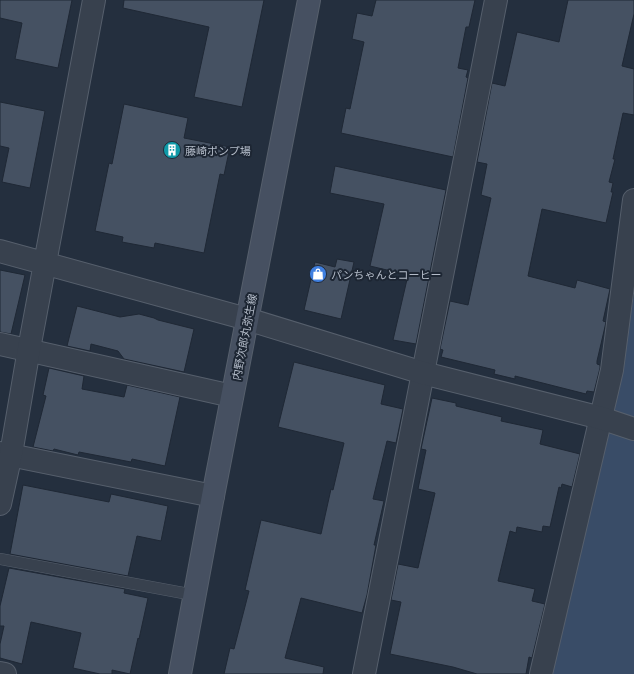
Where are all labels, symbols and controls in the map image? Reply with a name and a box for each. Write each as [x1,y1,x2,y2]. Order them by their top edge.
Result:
building icon: 藤崎ポンプ場 [162,140,182,160]
place label: 藤崎ポンプ場 [185,144,251,157]
shop icon: パンちゃんとコーヒー [308,264,328,284]
place label: パンちゃんとコーヒー [331,268,442,281]
street label: 内野次郎丸弥生線 [229,293,259,381]

